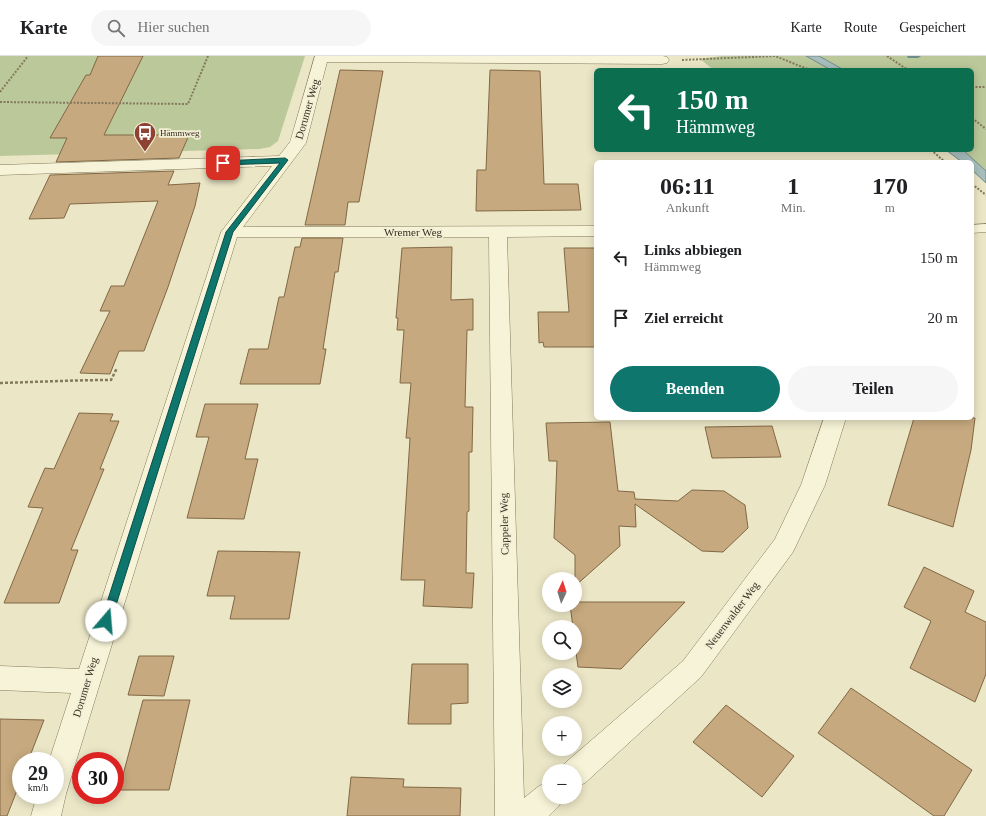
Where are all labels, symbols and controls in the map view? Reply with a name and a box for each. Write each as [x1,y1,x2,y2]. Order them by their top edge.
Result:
search box [91,10,371,46]
text: Karte [20,17,67,38]
icon: search [105,17,127,39]
text: Hier suchen [137,19,210,35]
text: Karte [791,20,822,35]
text: Route [844,20,877,35]
text: Gespeichert [899,20,966,35]
street label: Dorumer Weg [293,77,321,141]
icon: left [610,84,662,136]
text: 150 m [676,84,748,115]
text: Hämmweg [676,117,755,137]
bus stop icon: Hämmweg [132,120,158,153]
place label: Hämmweg [160,128,200,138]
pin [206,146,240,180]
icon: arrive [212,152,234,174]
text: 06:11 [660,173,715,199]
text: 1 [787,173,799,199]
text: 170 [872,173,908,199]
text: Ankunft [666,200,709,215]
text: Min. [781,200,806,215]
text: m [885,200,895,215]
street label: Wremer Weg [384,226,443,238]
text: Links abbiegen [644,242,742,258]
icon: left [610,247,632,269]
text: 150 m [920,250,958,266]
text: Hämmweg [644,259,701,274]
icon: arrive [610,307,632,329]
text: Ziel erreicht [644,310,723,326]
text: 20 m [928,310,958,326]
button: Beenden [610,366,780,412]
button: Teilen [788,366,958,412]
street label: Cappeler Weg [497,492,511,555]
north arrow [542,572,582,612]
map controls [542,572,582,804]
street label: Neuenwalder Weg [703,579,761,651]
position arrow [85,600,127,642]
button: search [542,620,582,660]
street label: Dorumer Weg [70,655,100,718]
button: layers [542,668,582,708]
button: + [542,716,582,756]
speed limit sign: 30 [72,752,124,804]
text: 29 [28,762,48,784]
button: − [542,764,582,804]
text: km/h [28,782,48,793]

